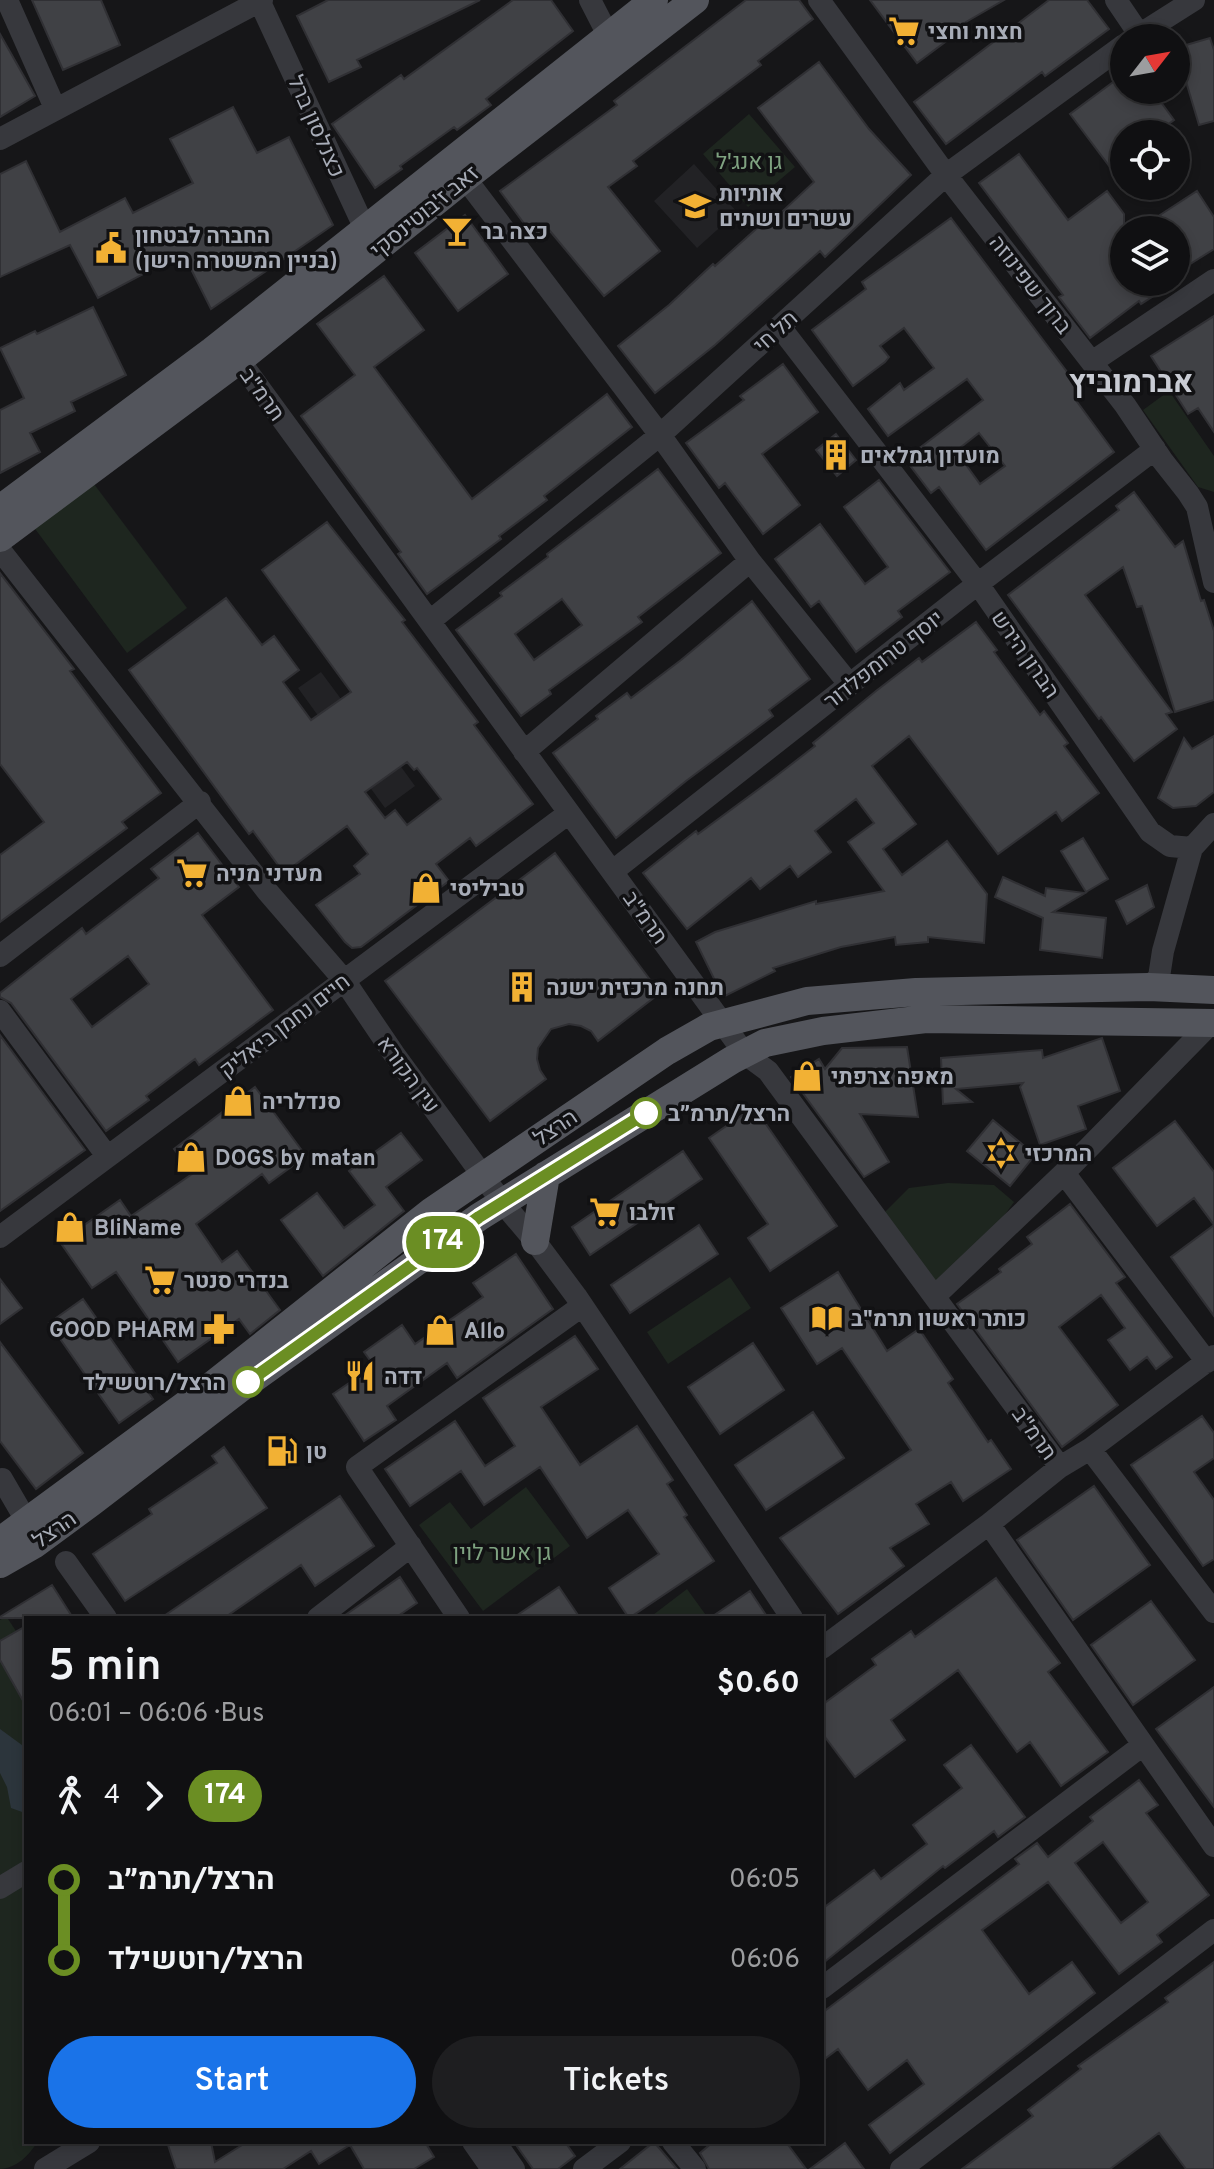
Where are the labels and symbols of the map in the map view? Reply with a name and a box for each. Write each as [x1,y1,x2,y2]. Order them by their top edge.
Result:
supermarket icon: חצות וחצי [887,14,921,48]
place label: חצות וחצי [928,20,1023,47]
north arrow [1110,24,1190,104]
street label: כצנלסון ברל [280,72,349,182]
park label: גן אנג'ל [716,150,782,177]
street label: זאב ז'בוטינסקי [366,161,485,265]
place label: אותיות עשרים ושתים [719,182,852,234]
school or university icon: אותיות עשרים ושתים [678,189,712,223]
bar icon: כצה בר [440,214,474,248]
place label: כצה בר [481,220,548,247]
place label: החברה לבטחון (בניין המשטרה הישן) [135,224,338,276]
public building icon: החברה לבטחון (בניין המשטרה הישן) [94,231,128,265]
street label: ברוך שפינוזה [982,231,1076,341]
street label: תל חי [749,306,804,360]
street label: תרמ"ב [233,364,289,427]
district label: אברמוביץ [1069,366,1193,403]
building icon: מועדון גמלאים [819,438,853,472]
place label: מועדון גמלאים [860,444,1000,471]
street label: יוסף טרומפלדור [819,606,950,716]
street label: הברון הירש [984,606,1064,705]
supermarket icon: מעדני מניה [175,856,209,890]
place label: מעדני מניה [216,862,323,889]
shop icon: טביליסי [409,871,443,905]
place label: טביליסי [450,877,524,904]
street label: תרמ"ב [616,887,672,950]
street label: חיים נחמן ביאליק [215,969,356,1085]
building icon: תחנה מרכזית ישנה [505,970,539,1004]
place label: תחנה מרכזית ישנה [546,976,724,1003]
street label: עין הקורא [370,1032,444,1119]
shop icon: מאפה צרפתי [790,1059,824,1093]
place label: מאפה צרפתי [831,1065,954,1092]
shop icon: סנדלריה [221,1084,255,1118]
place label: סנדלריה [262,1090,341,1117]
marker: הרצל/תרמ״ב [631,1098,661,1128]
place label: הרצל/תרמ״ב [668,1102,790,1129]
street label: הרצל [529,1105,583,1153]
synagogue icon: המרכזי [984,1136,1018,1170]
shop icon: DOGS by matan [174,1140,208,1174]
place label: המרכזי [1025,1142,1092,1169]
place label: DOGS by matan [215,1146,376,1173]
supermarket icon: זולבו [588,1195,622,1229]
place label: זולבו [629,1201,675,1228]
shop icon: BliName [53,1210,87,1244]
place label: BliName [94,1216,182,1243]
line badge: 174 [397,1216,489,1268]
supermarket icon: בנדרי סנטר [143,1263,177,1297]
place label: בנדרי סנטר [184,1269,289,1296]
library icon: כותר ראשון תרמ"ב [810,1301,844,1335]
place label: כותר ראשון תרמ"ב [851,1307,1026,1334]
pharmacy icon: GOOD PHARM [202,1312,236,1346]
shop icon: Allo [423,1313,457,1347]
place label: GOOD PHARM [49,1318,195,1345]
place label: Allo [464,1319,505,1346]
restaurant icon: דדה [343,1359,377,1393]
place label: דדה [384,1365,422,1392]
marker: הרצל/רוטשילד [233,1367,263,1397]
place label: הרצל/רוטשילד [83,1371,226,1398]
street label: תרמ"ב [1005,1403,1061,1466]
fuel station icon: טן [265,1434,299,1468]
place label: טן [306,1440,327,1467]
street label: הרצל [28,1506,82,1556]
park label: גן אשר לוין [453,1541,551,1568]

